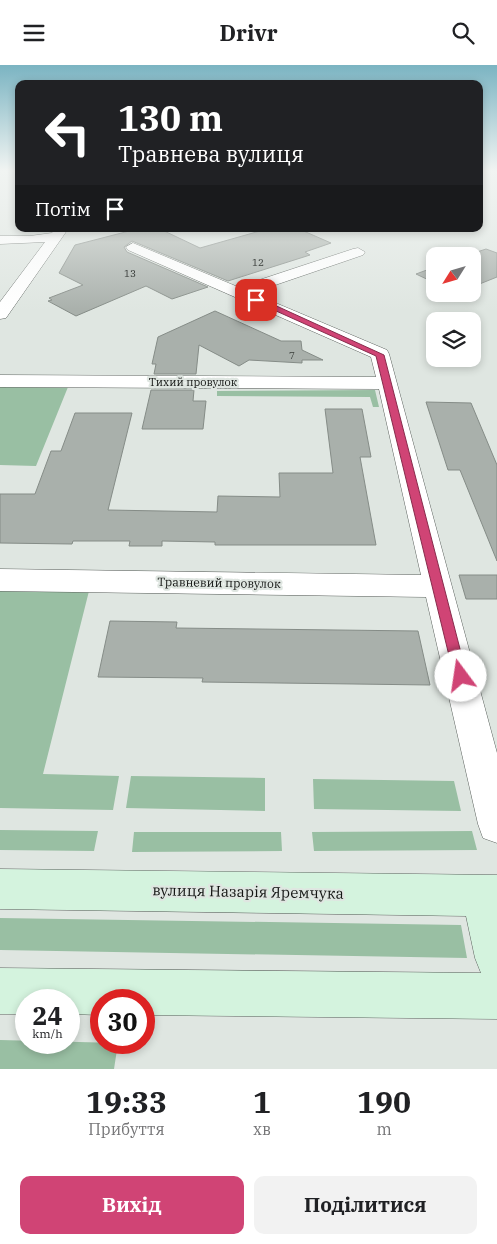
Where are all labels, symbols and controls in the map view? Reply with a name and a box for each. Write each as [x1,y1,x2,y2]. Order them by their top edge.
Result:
text: Drivr [219,18,278,47]
icon: menu [20,19,48,47]
icon: search [449,19,477,47]
text: 130 m [118,95,223,141]
icon: left [35,100,100,165]
text: Травнева вулиця [118,139,304,168]
icon: arrive [101,195,129,223]
text: Потім [35,197,91,221]
north arrow [426,247,481,303]
map controls [426,247,481,367]
house number: 12 [252,256,264,269]
house number: 13 [124,267,136,280]
pin [235,279,277,321]
icon: arrive [242,286,270,314]
button: layers [426,312,481,367]
house number: 7 [289,349,295,362]
street label: Тихий провулок [149,375,238,389]
street label: Травневий провулок [157,574,281,591]
position arrow [434,649,486,701]
street label: вулиця Назарія Яремчука [152,880,344,903]
speed limit sign: 30 [90,989,155,1054]
text: 24 [32,999,63,1032]
text: km/h [32,1026,63,1041]
text: 19:33 [86,1082,167,1121]
text: 1 [253,1082,271,1121]
text: 190 [357,1082,411,1121]
text: Прибуття [88,1119,165,1139]
text: хв [253,1119,271,1139]
text: m [376,1119,392,1139]
button: Вихід [20,1176,244,1234]
button: Поділитися [254,1176,477,1234]

